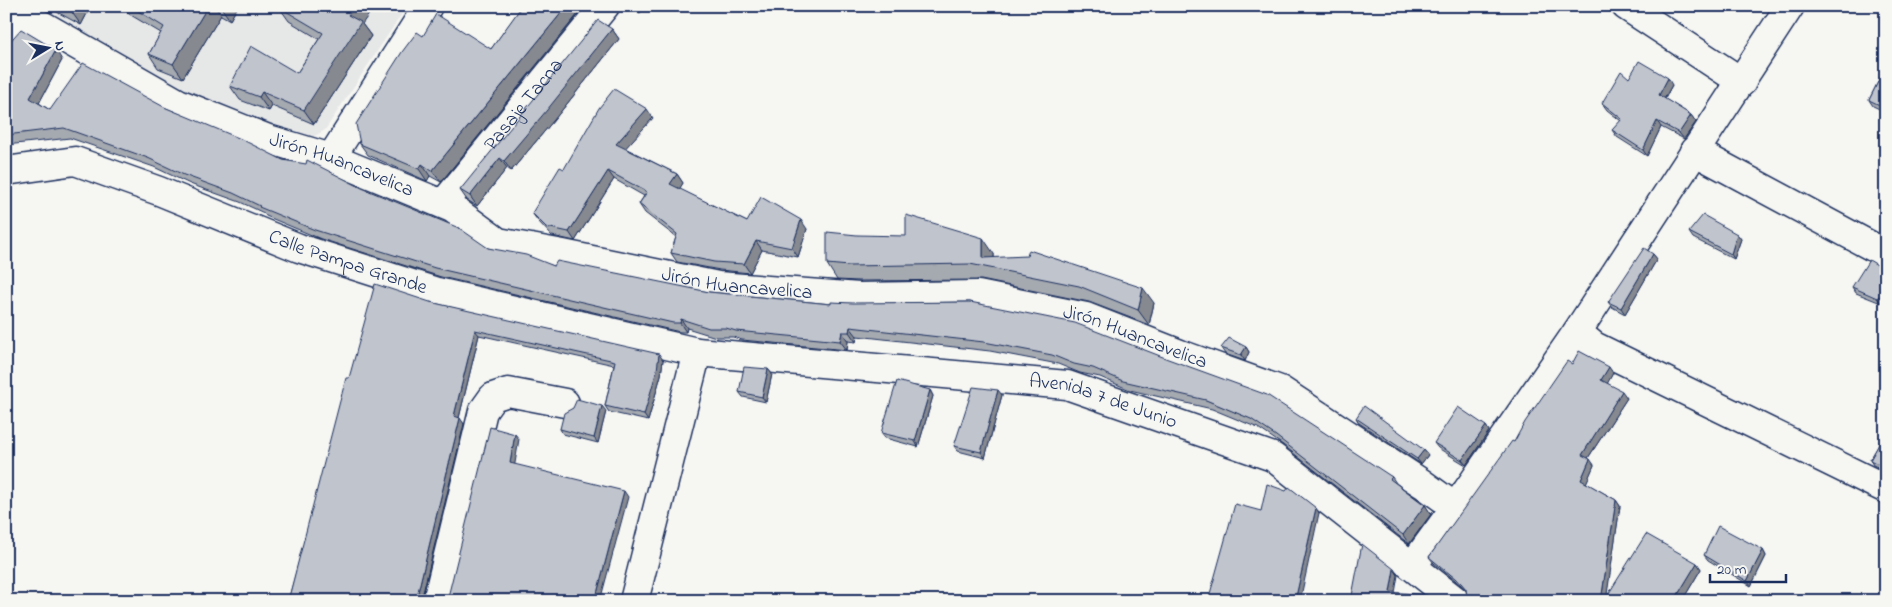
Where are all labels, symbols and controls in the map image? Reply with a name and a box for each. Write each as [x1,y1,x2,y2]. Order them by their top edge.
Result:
north arrow [22,22,72,72]
text: N [48,40,70,52]
street label: Pasaje Tacna [477,52,571,157]
street label: Jirón Huancavelica [266,126,418,205]
street label: Calle Pampa Grande [264,223,431,302]
street label: Jirón Huancavelica [659,260,814,308]
street label: Jirón Huancavelica [1060,298,1211,377]
street label: Avenida 7 de Junio [1028,367,1181,437]
scale bar [1710,552,1786,584]
text: 20 m [1717,559,1747,581]

